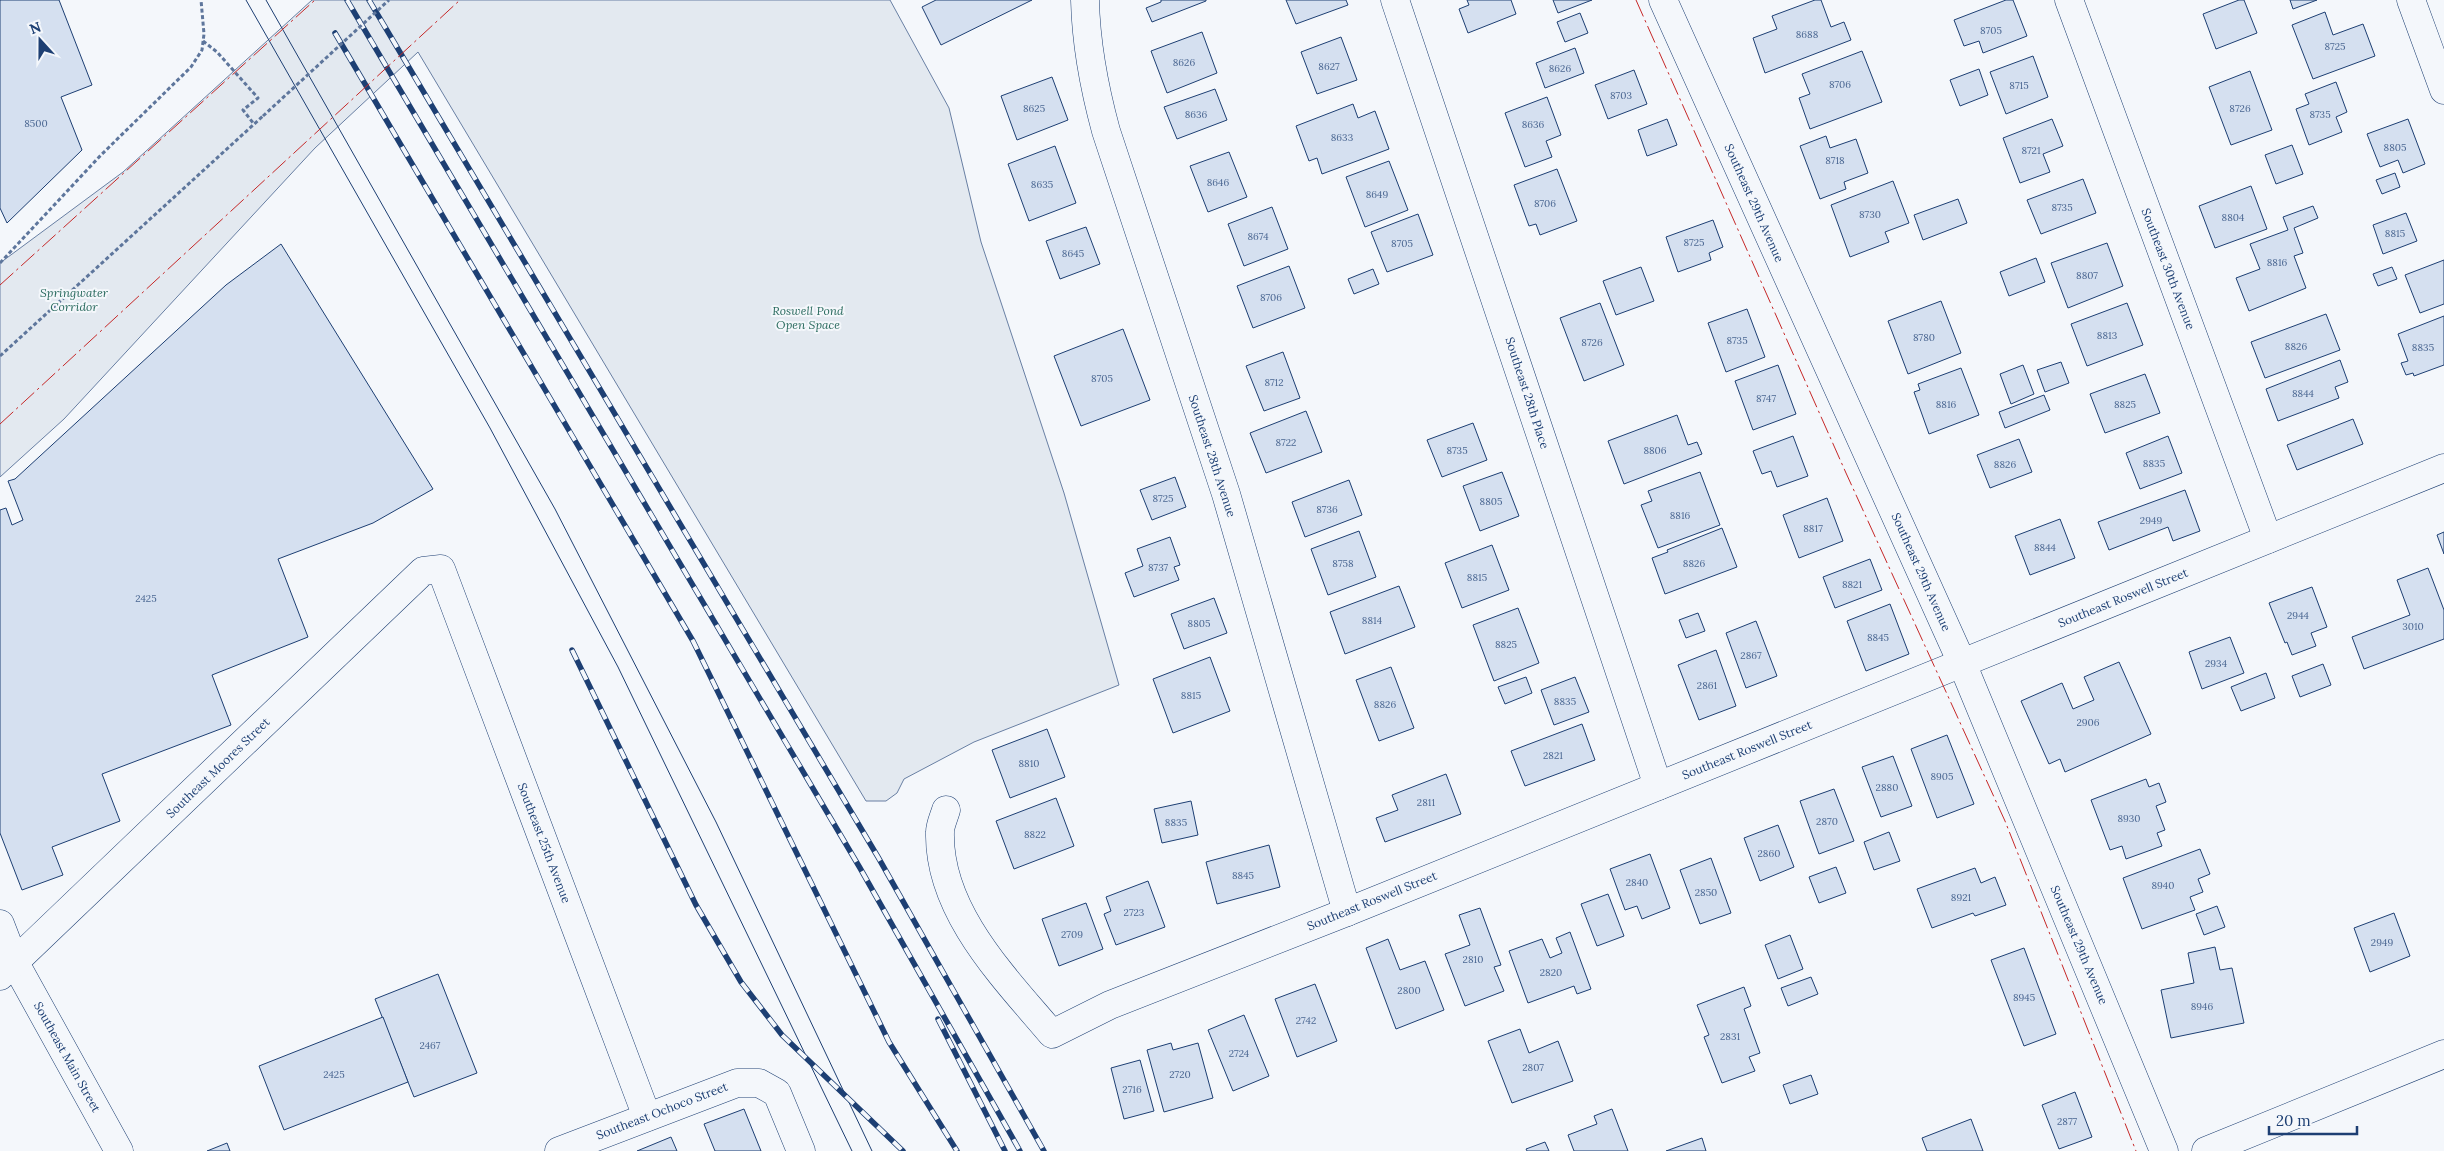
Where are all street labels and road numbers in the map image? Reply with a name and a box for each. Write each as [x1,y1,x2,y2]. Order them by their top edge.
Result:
street label: Southeast 29th Avenue [1722,141,1788,265]
street label: Southeast 30th Avenue [2138,206,2199,332]
street label: Southeast 28th Place [1502,335,1553,451]
street label: Southeast 28th Avenue [1186,393,1239,519]
street label: Southeast 29th Avenue [1889,510,1955,634]
street label: Southeast Roswell Street [2056,564,2190,630]
street label: Southeast Moores Street [163,714,273,821]
street label: Southeast Roswell Street [1680,716,1814,782]
street label: Southeast 25th Avenue [515,781,574,906]
street label: Southeast Roswell Street [1305,867,1439,933]
street label: Southeast 29th Avenue [2048,883,2112,1007]
street label: Southeast Main Street [31,999,104,1115]
street label: Southeast Ochoco Street [594,1078,730,1143]

